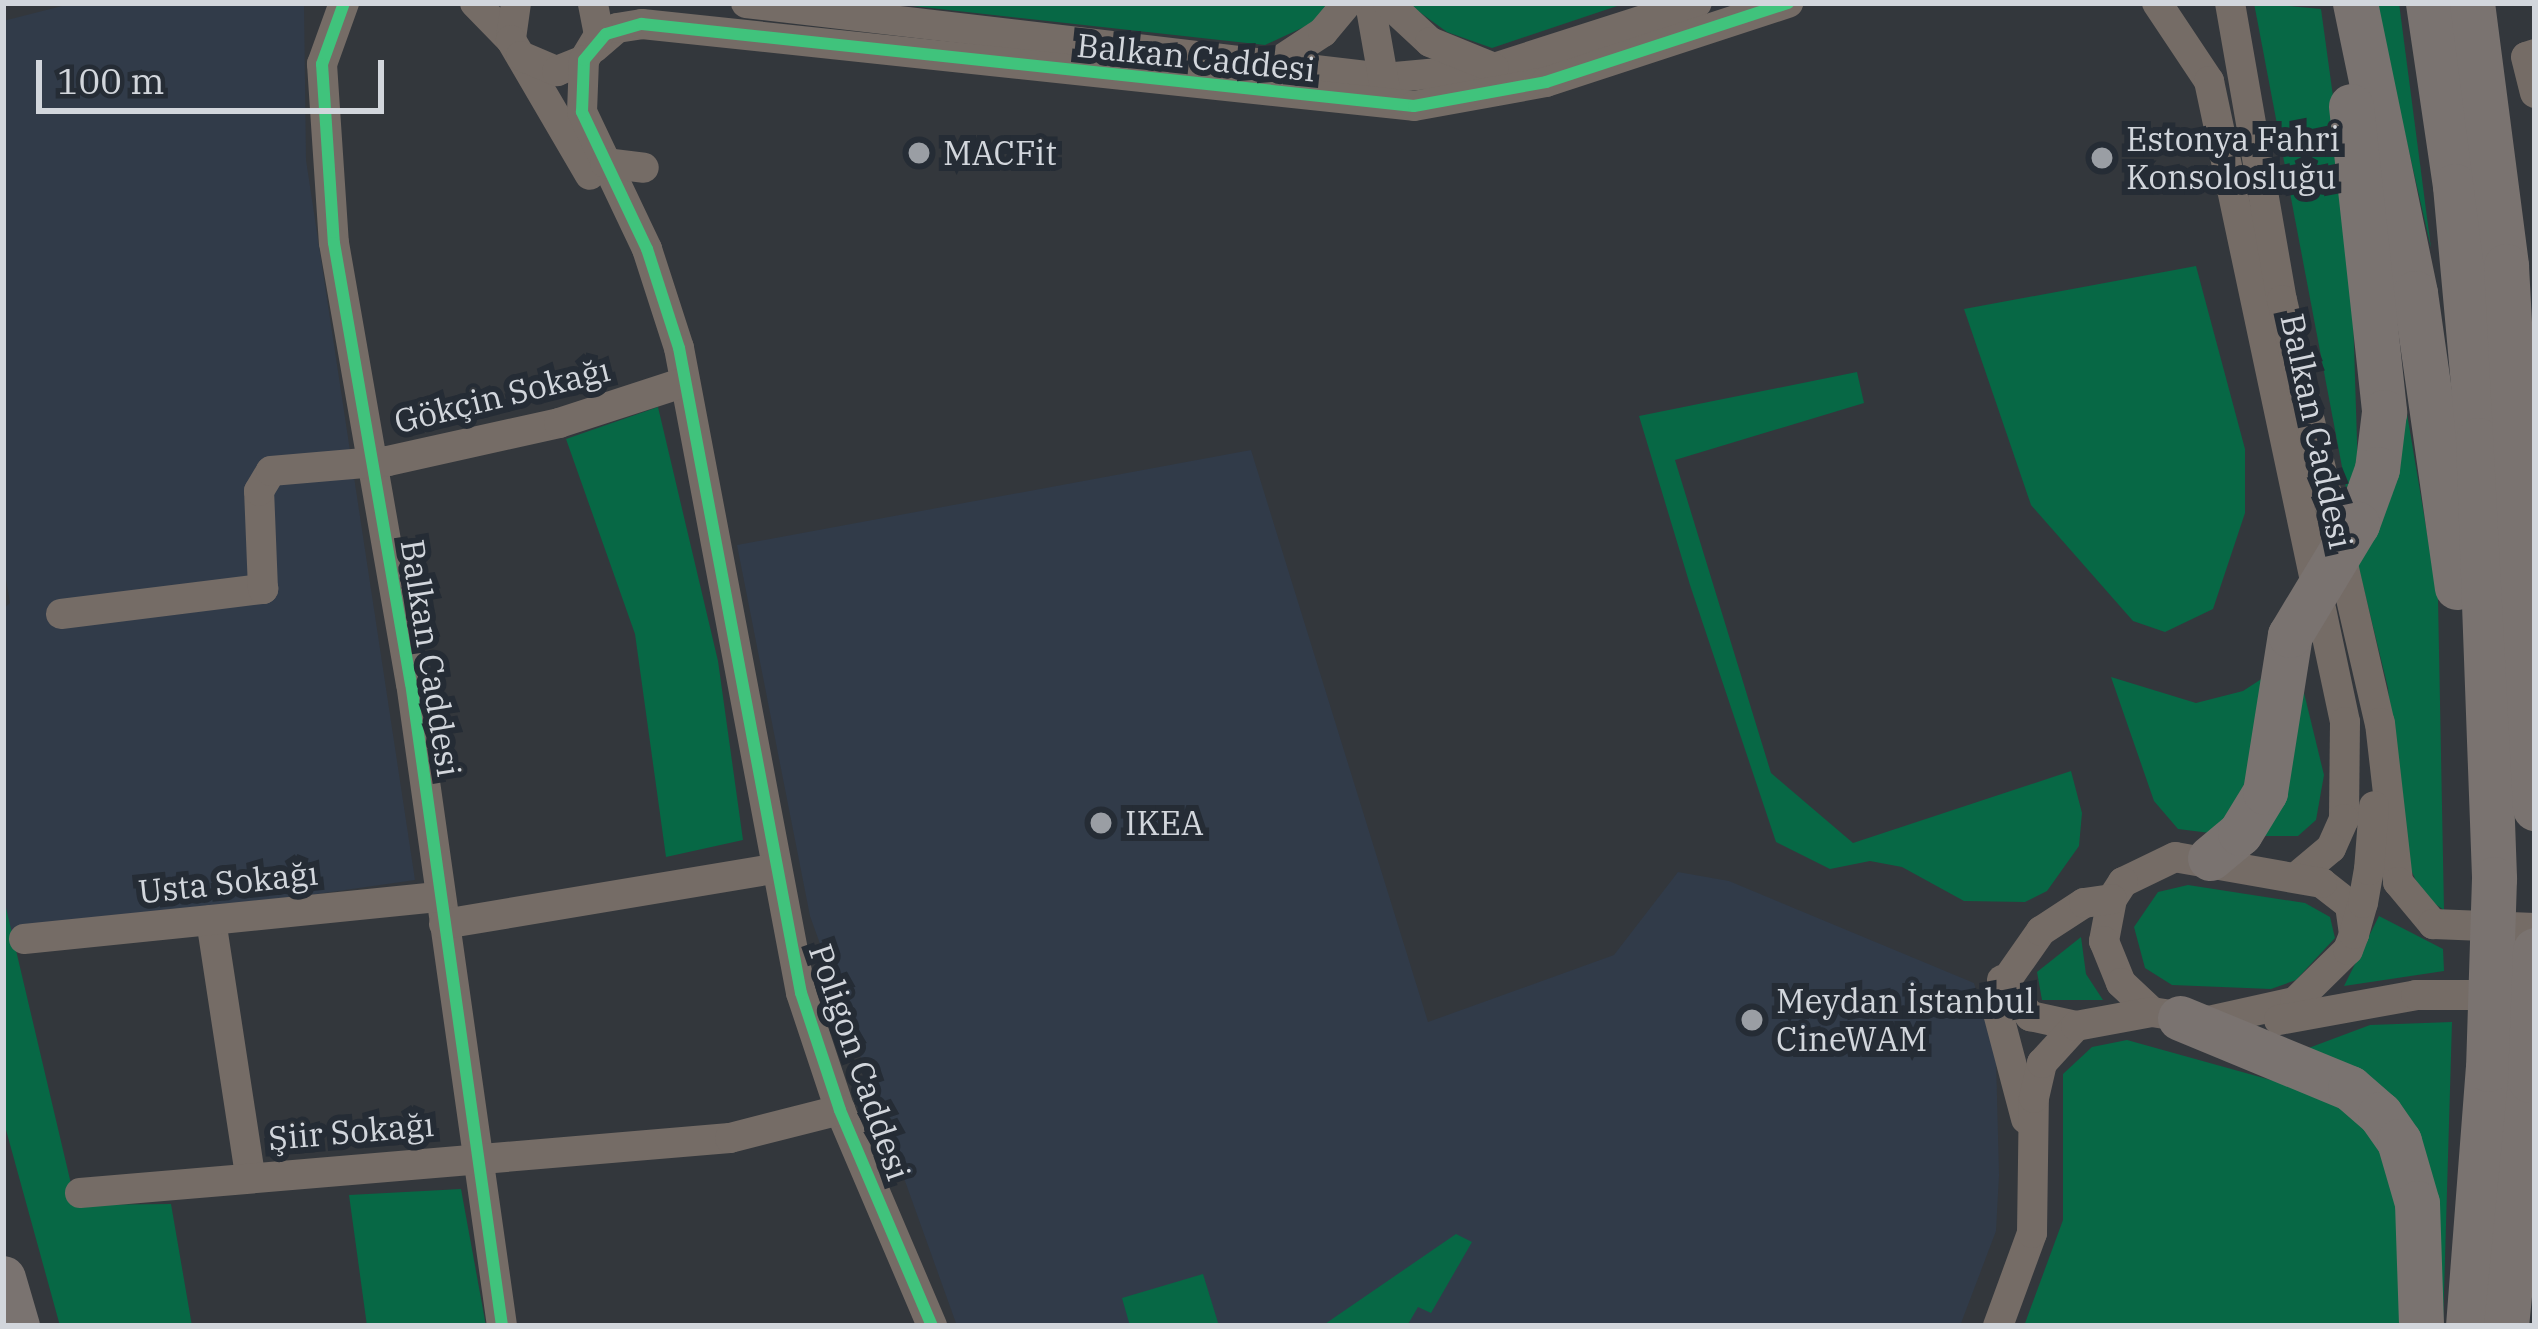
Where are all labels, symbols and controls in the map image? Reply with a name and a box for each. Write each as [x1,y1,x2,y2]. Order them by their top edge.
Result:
street label: Balkan Caddesi [1075,25,1317,89]
scale bar [42,36,390,110]
text: 100 m [57,57,164,104]
place label: Estonya Fahri Konsolosluğu [2126,119,2340,197]
place label: MACFit [943,133,1057,173]
marker: MACFit [906,140,932,166]
marker: Estonya Fahri Konsolosluğu [2089,145,2115,171]
street label: Balkan Caddesi [2273,310,2361,552]
street label: Gökçin Sokağı [390,349,614,441]
street label: Balkan Caddesi [393,537,469,779]
place label: IKEA [1125,803,1204,843]
marker: IKEA [1088,810,1114,836]
street label: Usta Sokağı [136,853,320,911]
street label: Poligon Caddesi [801,939,919,1185]
place label: Meydan İstanbul CineWAM [1776,981,2035,1059]
marker: Meydan İstanbul CineWAM [1739,1007,1765,1033]
street label: Şiir Sokağı [267,1104,435,1158]

